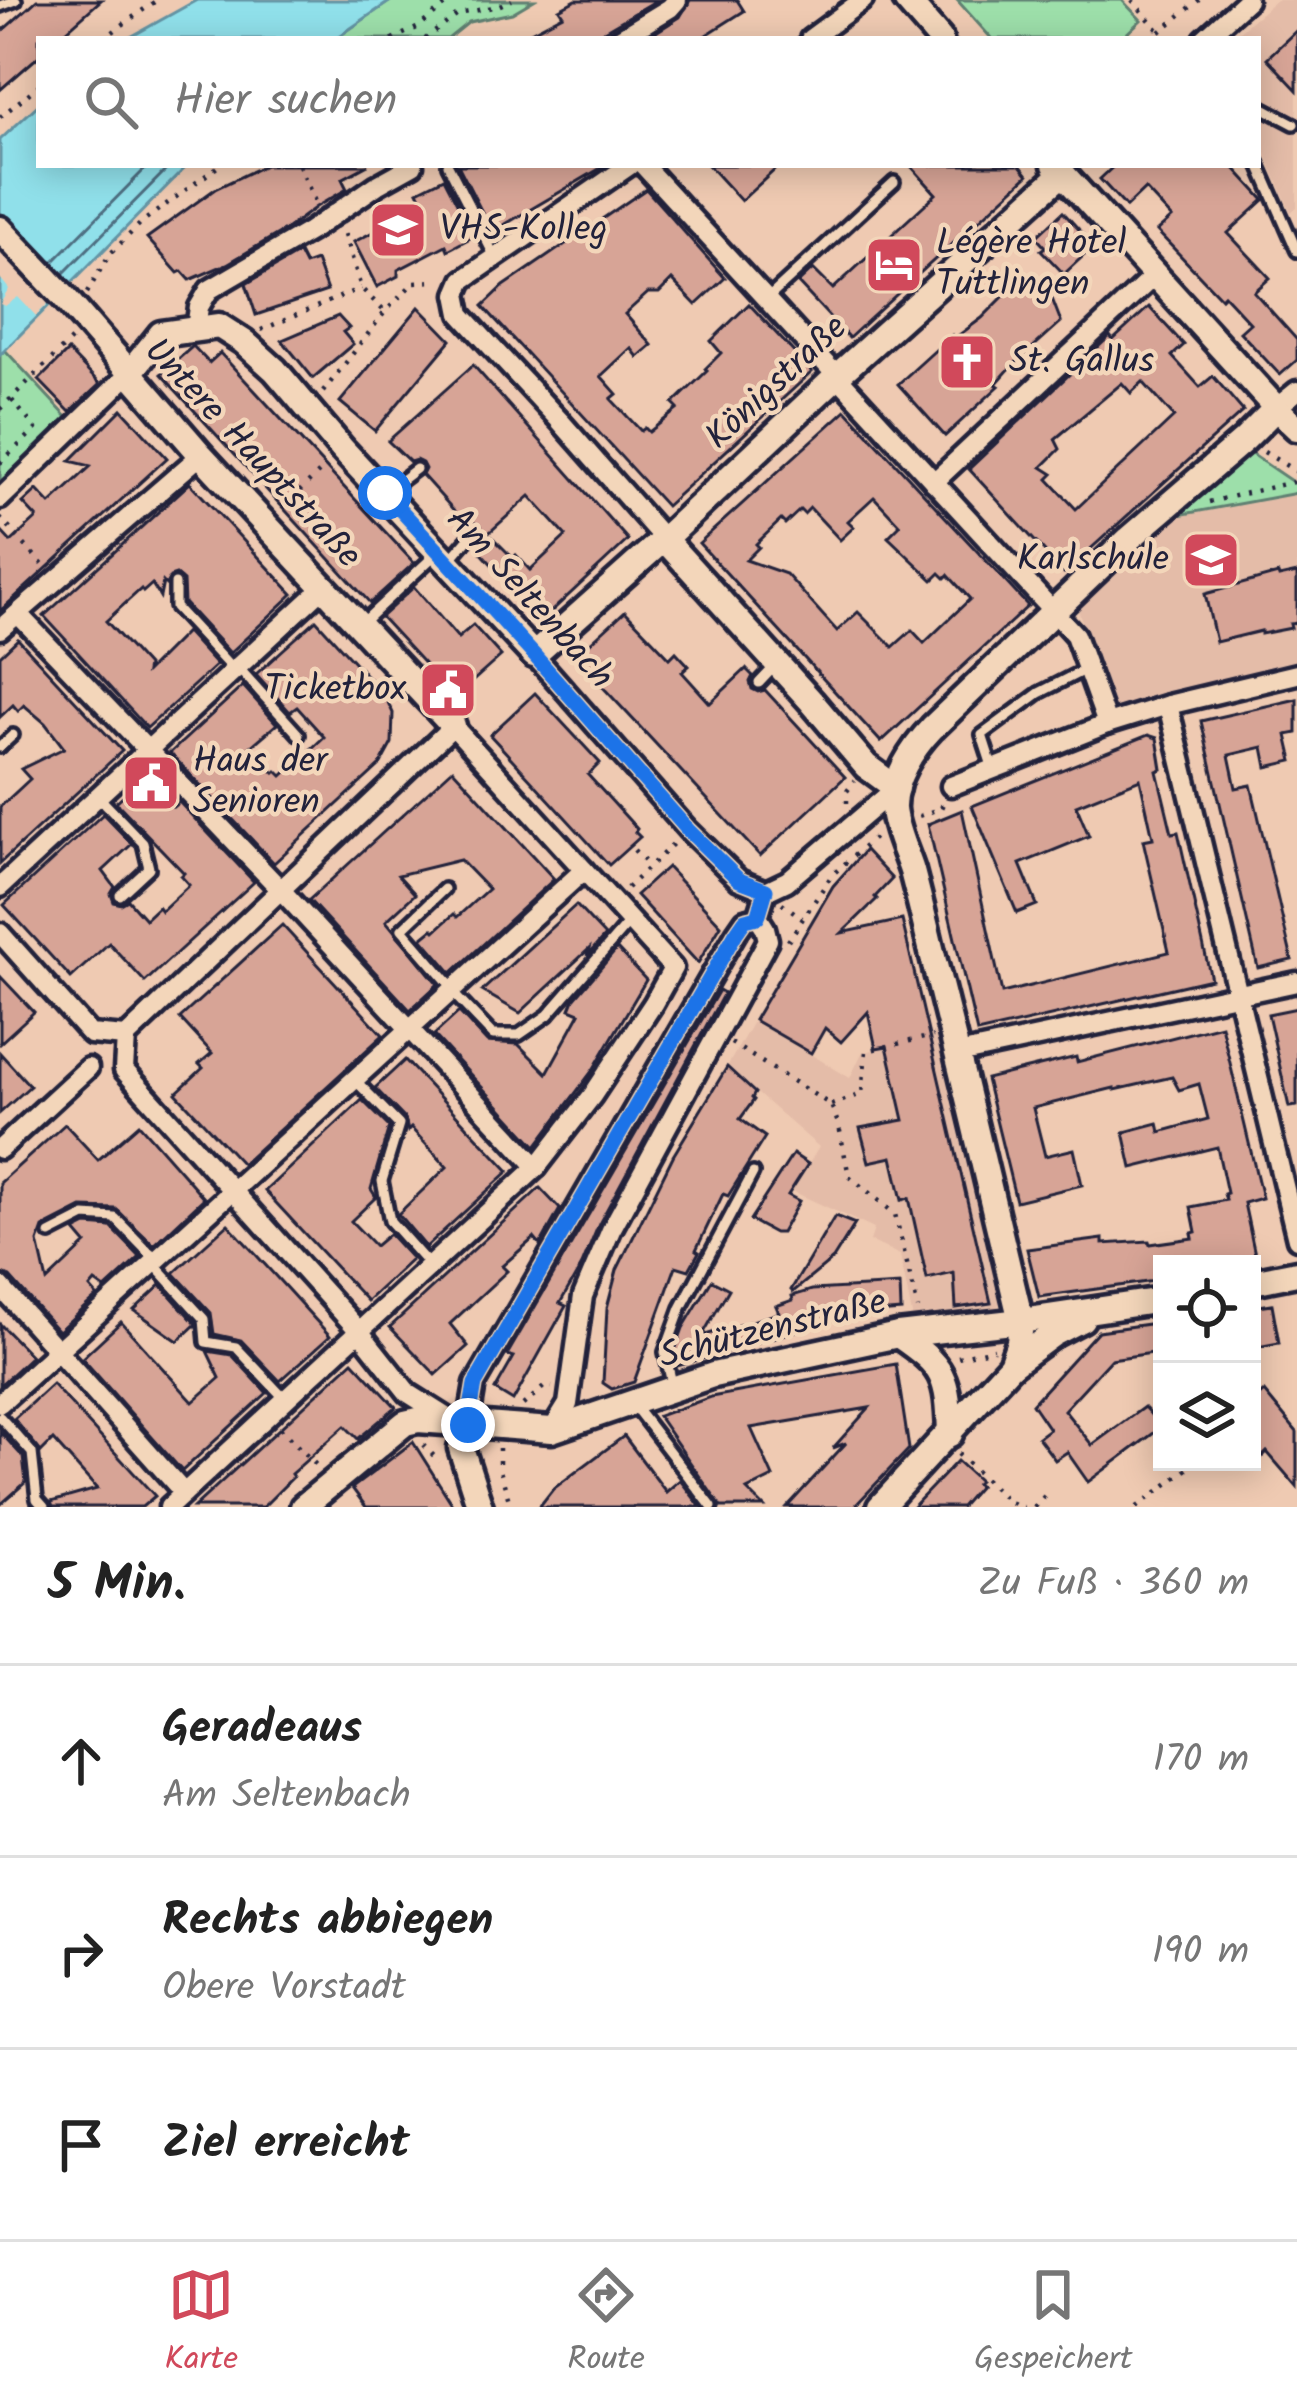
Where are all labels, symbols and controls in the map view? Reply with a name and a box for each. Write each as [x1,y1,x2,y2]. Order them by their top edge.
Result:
search box [36,36,1261,168]
text: Hier suchen [174,66,397,138]
icon: search [78,69,144,135]
school or university icon: VHS-Kolleg [367,199,429,261]
place label: VHS-Kolleg [440,202,607,259]
place label: Légère Hotel Tuttlingen [936,216,1126,314]
hotel icon: Légère Hotel Tuttlingen [863,234,925,296]
street label: Königstraße [693,302,861,464]
street label: Untere Hauptstraße [129,326,375,582]
church icon: St. Gallus [936,331,998,393]
place label: St. Gallus [1009,334,1154,391]
route start [358,466,412,520]
street label: Am Seltenbach [431,495,627,703]
school or university icon: Karlschule [1180,529,1242,591]
place label: Karlschule [1017,532,1169,589]
public building icon: Ticketbox [417,659,479,721]
place label: Ticketbox [265,662,407,719]
place label: Haus der Senioren [193,734,329,832]
public building icon: Haus der Senioren [120,752,182,814]
map controls [1153,1255,1261,1471]
button: locate [1153,1255,1261,1363]
street label: Schützenstraße [653,1274,893,1386]
button: layers [1153,1363,1261,1471]
route end [441,1398,495,1452]
text: 5 Min. [48,1545,186,1626]
text: Zu Fuß · 360 m [978,1554,1249,1616]
text: Geradeaus [162,1694,362,1766]
icon: ahead [48,1728,114,1794]
text: 170 m [1153,1730,1249,1792]
text: Am Seltenbach [162,1766,411,1828]
text: Rechts abbiegen [162,1886,493,1958]
icon: right [48,1920,114,1986]
text: 190 m [1152,1922,1249,1984]
text: Obere Vorstadt [162,1958,406,2020]
text: Ziel erreicht [162,2109,410,2181]
icon: arrive [48,2112,114,2178]
tab: Karte [165,2262,238,2387]
tab: Route [567,2262,645,2387]
tab: Gespeichert [974,2262,1132,2387]

